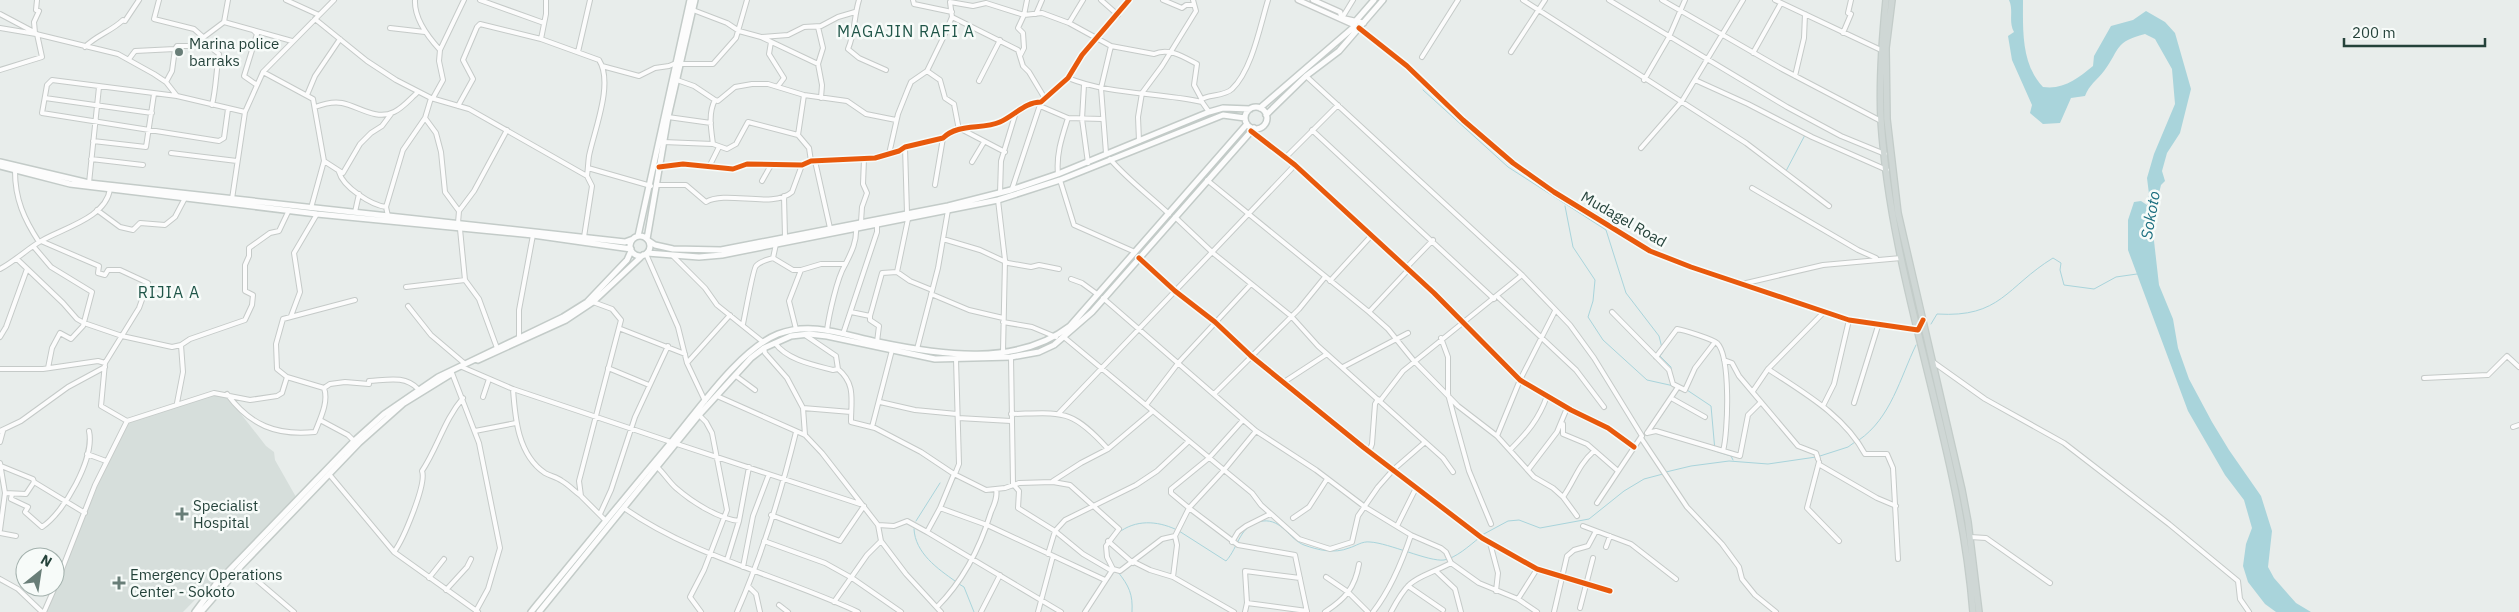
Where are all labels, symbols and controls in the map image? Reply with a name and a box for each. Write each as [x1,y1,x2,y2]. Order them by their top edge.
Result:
scale bar [2344,15,2485,47]
district label: MAGAJIN RAFI A [837,21,975,41]
text: 200 m [2352,23,2396,42]
place label: Marina police barraks [189,34,279,70]
marker: Marina police barraks [173,46,185,58]
street label: Mudagel Road [1578,187,1670,251]
water label: Sokoto [2136,189,2164,241]
district label: RIJIA A [138,282,200,302]
place label: Specialist Hospital [193,496,258,532]
marker: Specialist Hospital [175,507,189,521]
north arrow [15,547,65,597]
text: N [38,550,55,571]
place label: Emergency Operations Center - Sokoto [130,565,283,601]
marker: Emergency Operations Center - Sokoto [112,576,126,590]

